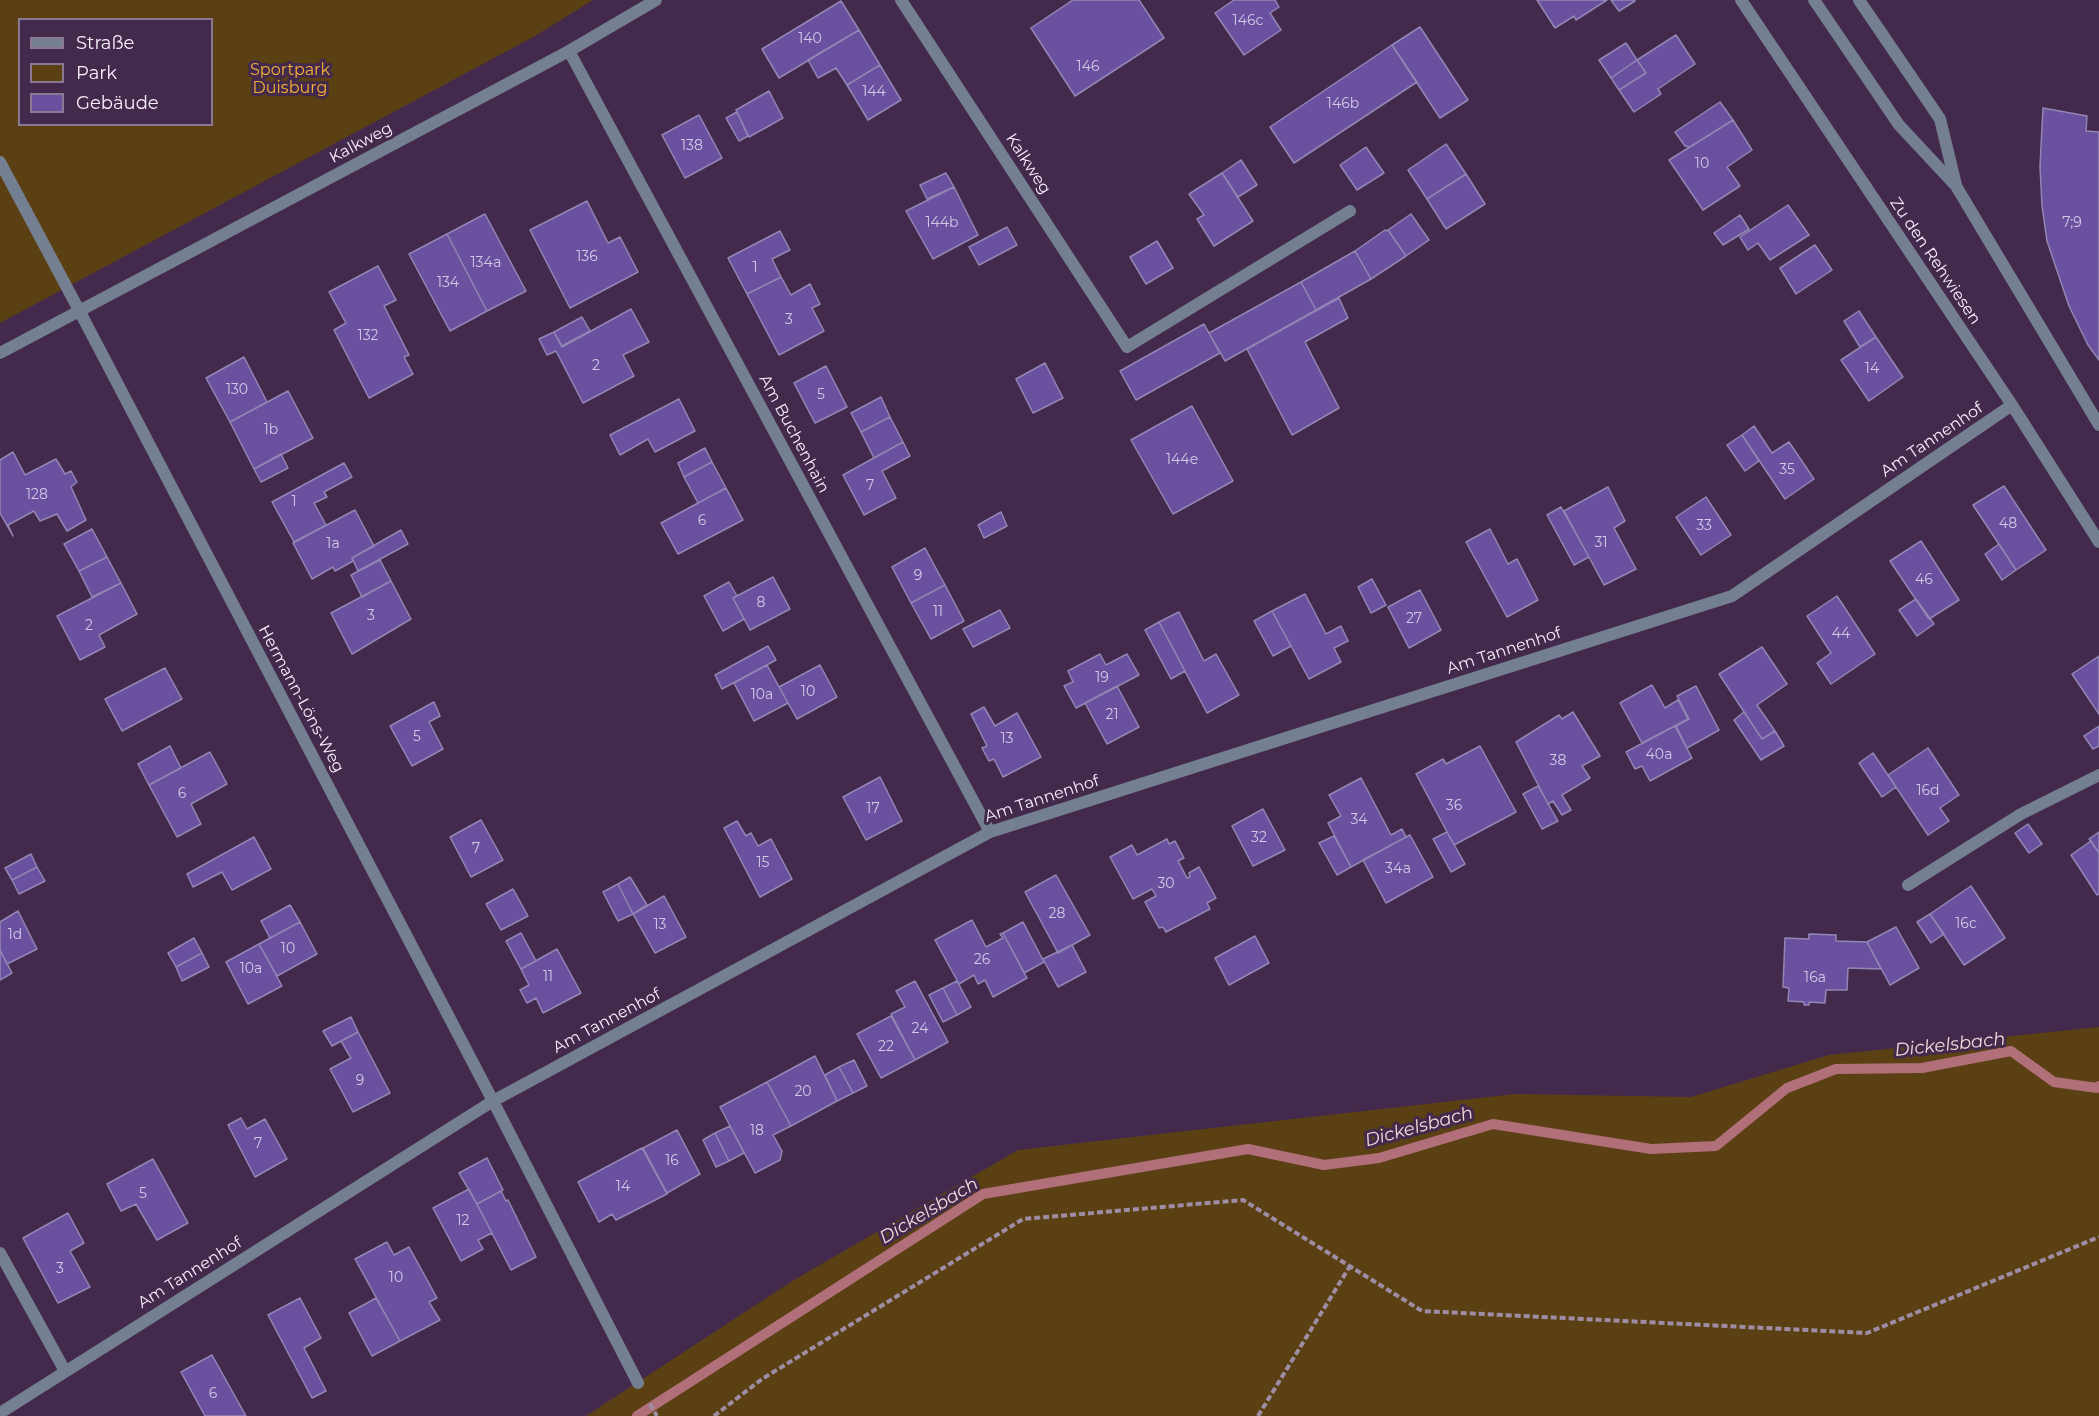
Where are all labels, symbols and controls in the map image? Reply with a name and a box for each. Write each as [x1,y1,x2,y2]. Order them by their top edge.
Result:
house number: 146c [1233,13,1263,29]
legend [18,18,213,126]
house number: 140 [798,31,822,47]
text: Straße [76,32,134,54]
house number: 146 [1077,59,1099,75]
park label: Sportpark Duisburg [250,60,330,98]
text: Park [76,62,117,84]
house number: 144 [862,84,886,100]
text: Gebäude [76,92,159,114]
house number: 146b [1327,96,1359,112]
street label: Kalkweg [326,118,396,168]
street label: Kalkweg [1001,130,1055,198]
house number: 138 [681,138,703,154]
house number: 10 [1695,156,1709,172]
street label: Zu den Rehwiesen [1885,194,1985,328]
house number: 144b [925,215,959,231]
house number: 7;9 [2062,215,2082,231]
house number: 136 [576,249,598,265]
house number: 134a [471,255,501,271]
house number: 1 [752,260,758,276]
house number: 134 [437,275,459,291]
house number: 3 [785,312,793,328]
house number: 132 [358,328,378,344]
house number: 2 [592,358,600,374]
house number: 14 [1865,361,1879,377]
street label: Am Buchenhain [755,372,833,496]
house number: 130 [226,382,248,398]
house number: 5 [817,387,825,403]
street label: Am Tannenhof [1877,399,1987,481]
house number: 1b [264,422,278,438]
house number: 144e [1166,452,1198,468]
house number: 35 [1779,462,1795,478]
house number: 7 [866,478,874,494]
house number: 128 [26,487,48,503]
house number: 1 [291,494,297,510]
house number: 6 [698,513,706,529]
house number: 48 [1999,516,2017,532]
house number: 33 [1696,518,1712,534]
house number: 31 [1595,535,1607,551]
house number: 1a [326,536,340,552]
house number: 9 [914,568,922,584]
house number: 46 [1915,572,1933,588]
house number: 8 [757,595,765,611]
house number: 11 [933,604,943,620]
house number: 3 [367,608,375,624]
house number: 27 [1406,611,1422,627]
house number: 2 [85,618,93,634]
street label: Hermann-Löns-Weg [254,622,348,776]
street label: Am Tannenhof [1444,623,1564,679]
house number: 44 [1832,626,1850,642]
house number: 19 [1095,670,1109,686]
house number: 10 [801,684,815,700]
house number: 10a [751,687,773,703]
house number: 21 [1105,707,1119,723]
house number: 5 [413,729,421,745]
house number: 13 [1001,731,1013,747]
house number: 40a [1646,747,1672,763]
house number: 38 [1550,753,1566,769]
street label: Am Tannenhof [982,771,1102,827]
house number: 16d [1916,783,1940,799]
house number: 6 [178,786,186,802]
house number: 36 [1446,798,1462,814]
house number: 17 [866,801,880,817]
house number: 34 [1350,812,1368,828]
house number: 32 [1251,830,1267,846]
house number: 7 [472,841,480,857]
house number: 15 [757,855,769,871]
house number: 34a [1385,861,1411,877]
house number: 30 [1157,876,1175,892]
house number: 28 [1049,906,1065,922]
house number: 16c [1955,916,1977,932]
house number: 13 [654,917,666,933]
house number: 1d [8,927,22,943]
house number: 10 [281,941,295,957]
house number: 26 [974,952,990,968]
house number: 10a [240,961,262,977]
house number: 11 [543,969,553,985]
house number: 16a [1804,970,1826,986]
street label: Am Tannenhof [550,985,664,1057]
house number: 24 [912,1021,928,1037]
water label: Dickelsbach [1894,1028,2006,1062]
house number: 22 [878,1039,894,1055]
house number: 9 [356,1073,364,1089]
house number: 20 [794,1084,812,1100]
water label: Dickelsbach [1363,1102,1475,1152]
house number: 18 [750,1123,764,1139]
house number: 7 [254,1136,262,1152]
house number: 16 [665,1153,679,1169]
water label: Dickelsbach [876,1173,982,1249]
house number: 14 [616,1179,630,1195]
house number: 5 [139,1186,147,1202]
house number: 12 [456,1213,470,1229]
street label: Am Tannenhof [134,1233,246,1313]
house number: 3 [56,1261,64,1277]
house number: 10 [389,1270,403,1286]
house number: 6 [209,1386,217,1402]

